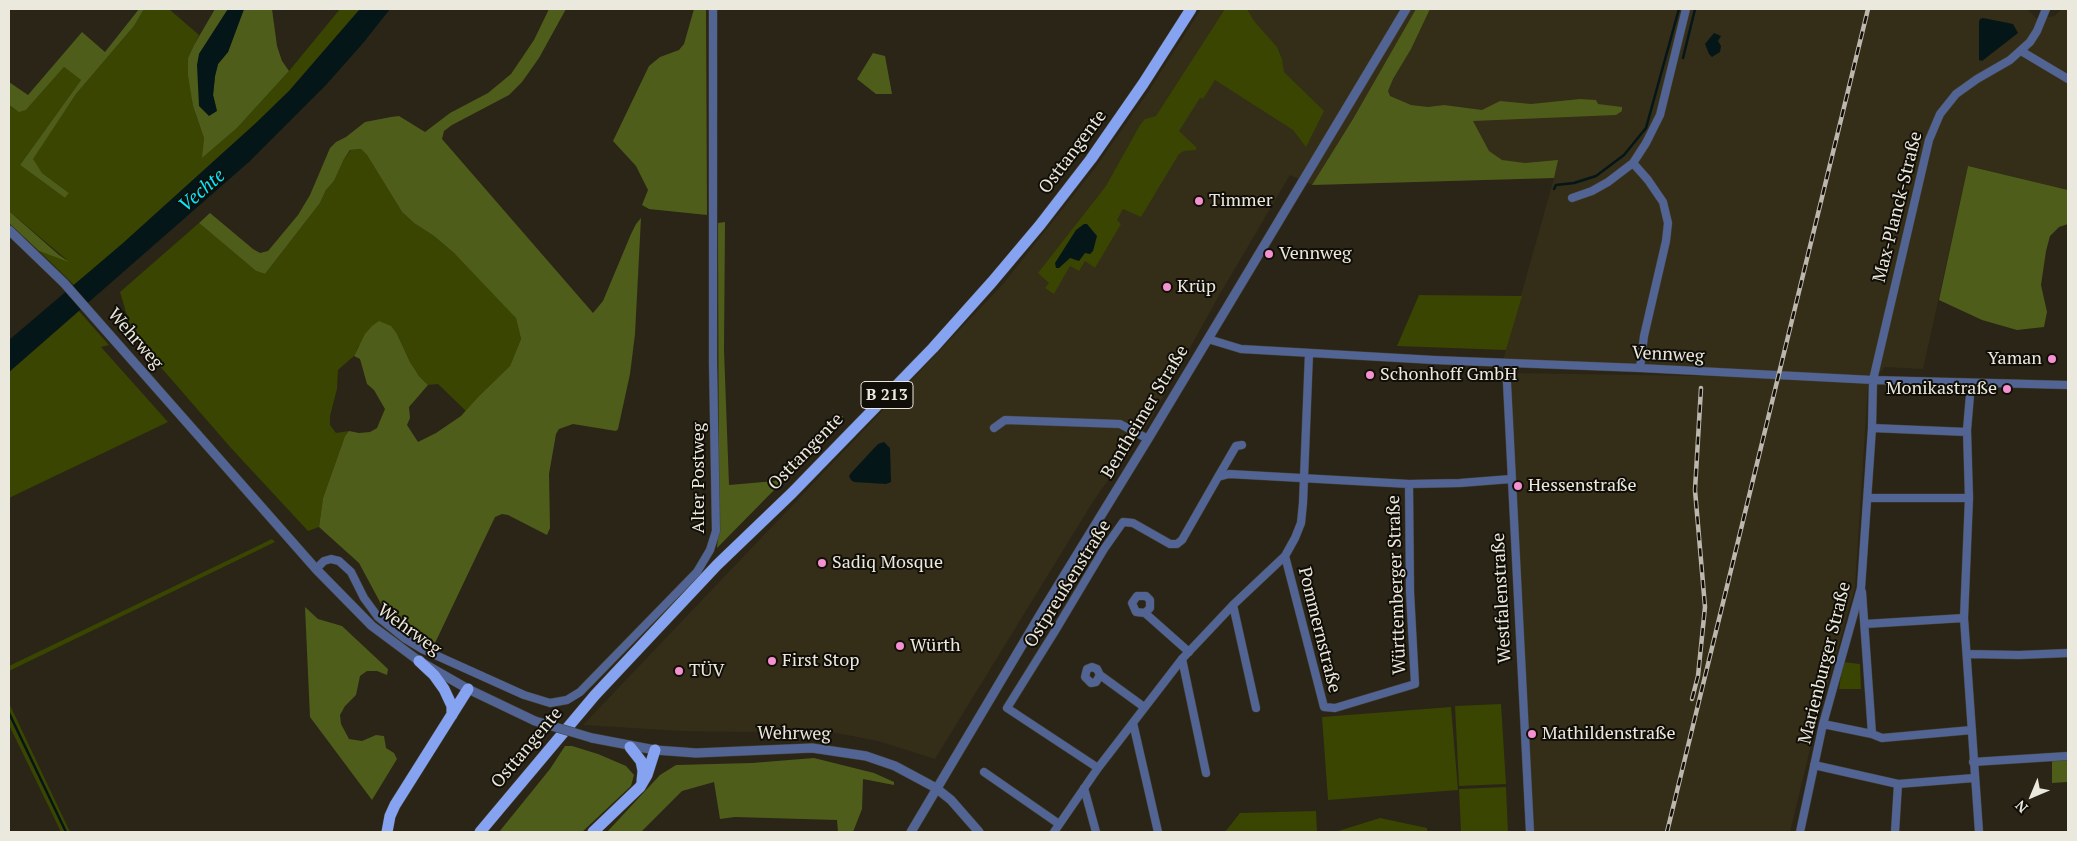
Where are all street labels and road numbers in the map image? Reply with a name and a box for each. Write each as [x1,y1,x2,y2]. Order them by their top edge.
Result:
street label: Osttangente [1035,106,1111,198]
street label: Max-Planck-Straße [1869,129,1927,285]
street label: Wehrweg [103,304,167,374]
street label: Bentheimer Straße [1097,342,1193,482]
street label: Vennweg [1631,342,1705,368]
road number: B 213 [861,382,913,408]
street label: Osttangente [764,409,848,495]
street label: Alter Postweg [688,423,710,533]
street label: Württemberger Straße [1383,495,1411,675]
street label: Ostpreußenstraße [1020,516,1116,652]
street label: Westfalenstraße [1488,532,1516,664]
street label: Pommernstraße [1293,565,1345,695]
street label: Marienburger Straße [1794,580,1856,746]
street label: Wehrweg [373,600,445,660]
street label: Osttangente [487,703,567,793]
street label: Wehrweg [757,723,831,745]

